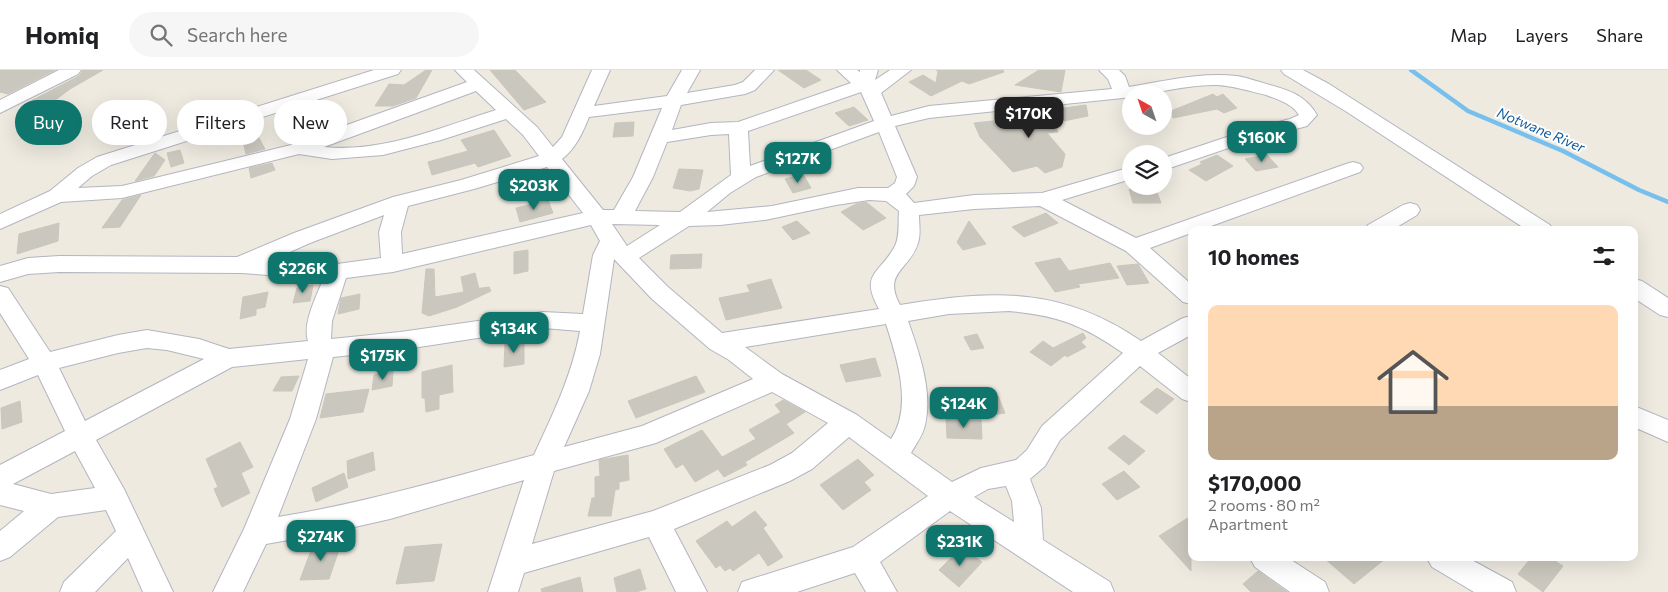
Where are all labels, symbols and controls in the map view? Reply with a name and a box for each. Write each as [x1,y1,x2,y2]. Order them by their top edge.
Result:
search box [129,12,479,57]
text: Homiq [25,20,99,49]
icon: search [147,21,175,49]
text: Search here [187,23,288,46]
text: Map [1450,24,1487,46]
text: Layers [1515,24,1568,46]
text: Share [1596,24,1643,46]
north arrow [1122,85,1172,135]
map controls [1122,85,1172,195]
pin: $170K [994,97,1064,139]
chip: Buy [15,100,82,145]
chip: Rent [92,100,167,145]
chip: Filters [177,100,264,145]
chip: New [274,100,347,145]
text: $170K [1006,103,1052,122]
water label: Notwane River [1495,103,1588,156]
pin: $160K [1227,121,1297,163]
text: $160K [1238,127,1286,146]
pin: $127K [763,142,833,184]
button: layers [1122,145,1172,195]
text: $127K [775,148,821,167]
pin: $203K [499,168,569,211]
text: $203K [509,175,559,194]
icon: filters [1590,242,1618,270]
text: 10 homes [1208,244,1299,269]
pin: $226K [268,252,338,294]
text: $226K [279,258,327,277]
pin: $134K [479,312,549,354]
text: $134K [491,318,537,337]
icon: home [1368,337,1458,427]
pin: $175K [348,338,418,381]
text: $175K [360,345,406,364]
pin: $124K [929,386,999,429]
text: $124K [941,393,987,412]
text: $170,000 [1208,470,1301,495]
text: 2 rooms · 80 m² [1208,495,1320,514]
text: Apartment [1208,514,1288,533]
pin: $274K [286,520,356,562]
pin: $231K [925,524,995,567]
text: $274K [297,526,345,545]
text: $231K [937,531,983,550]

